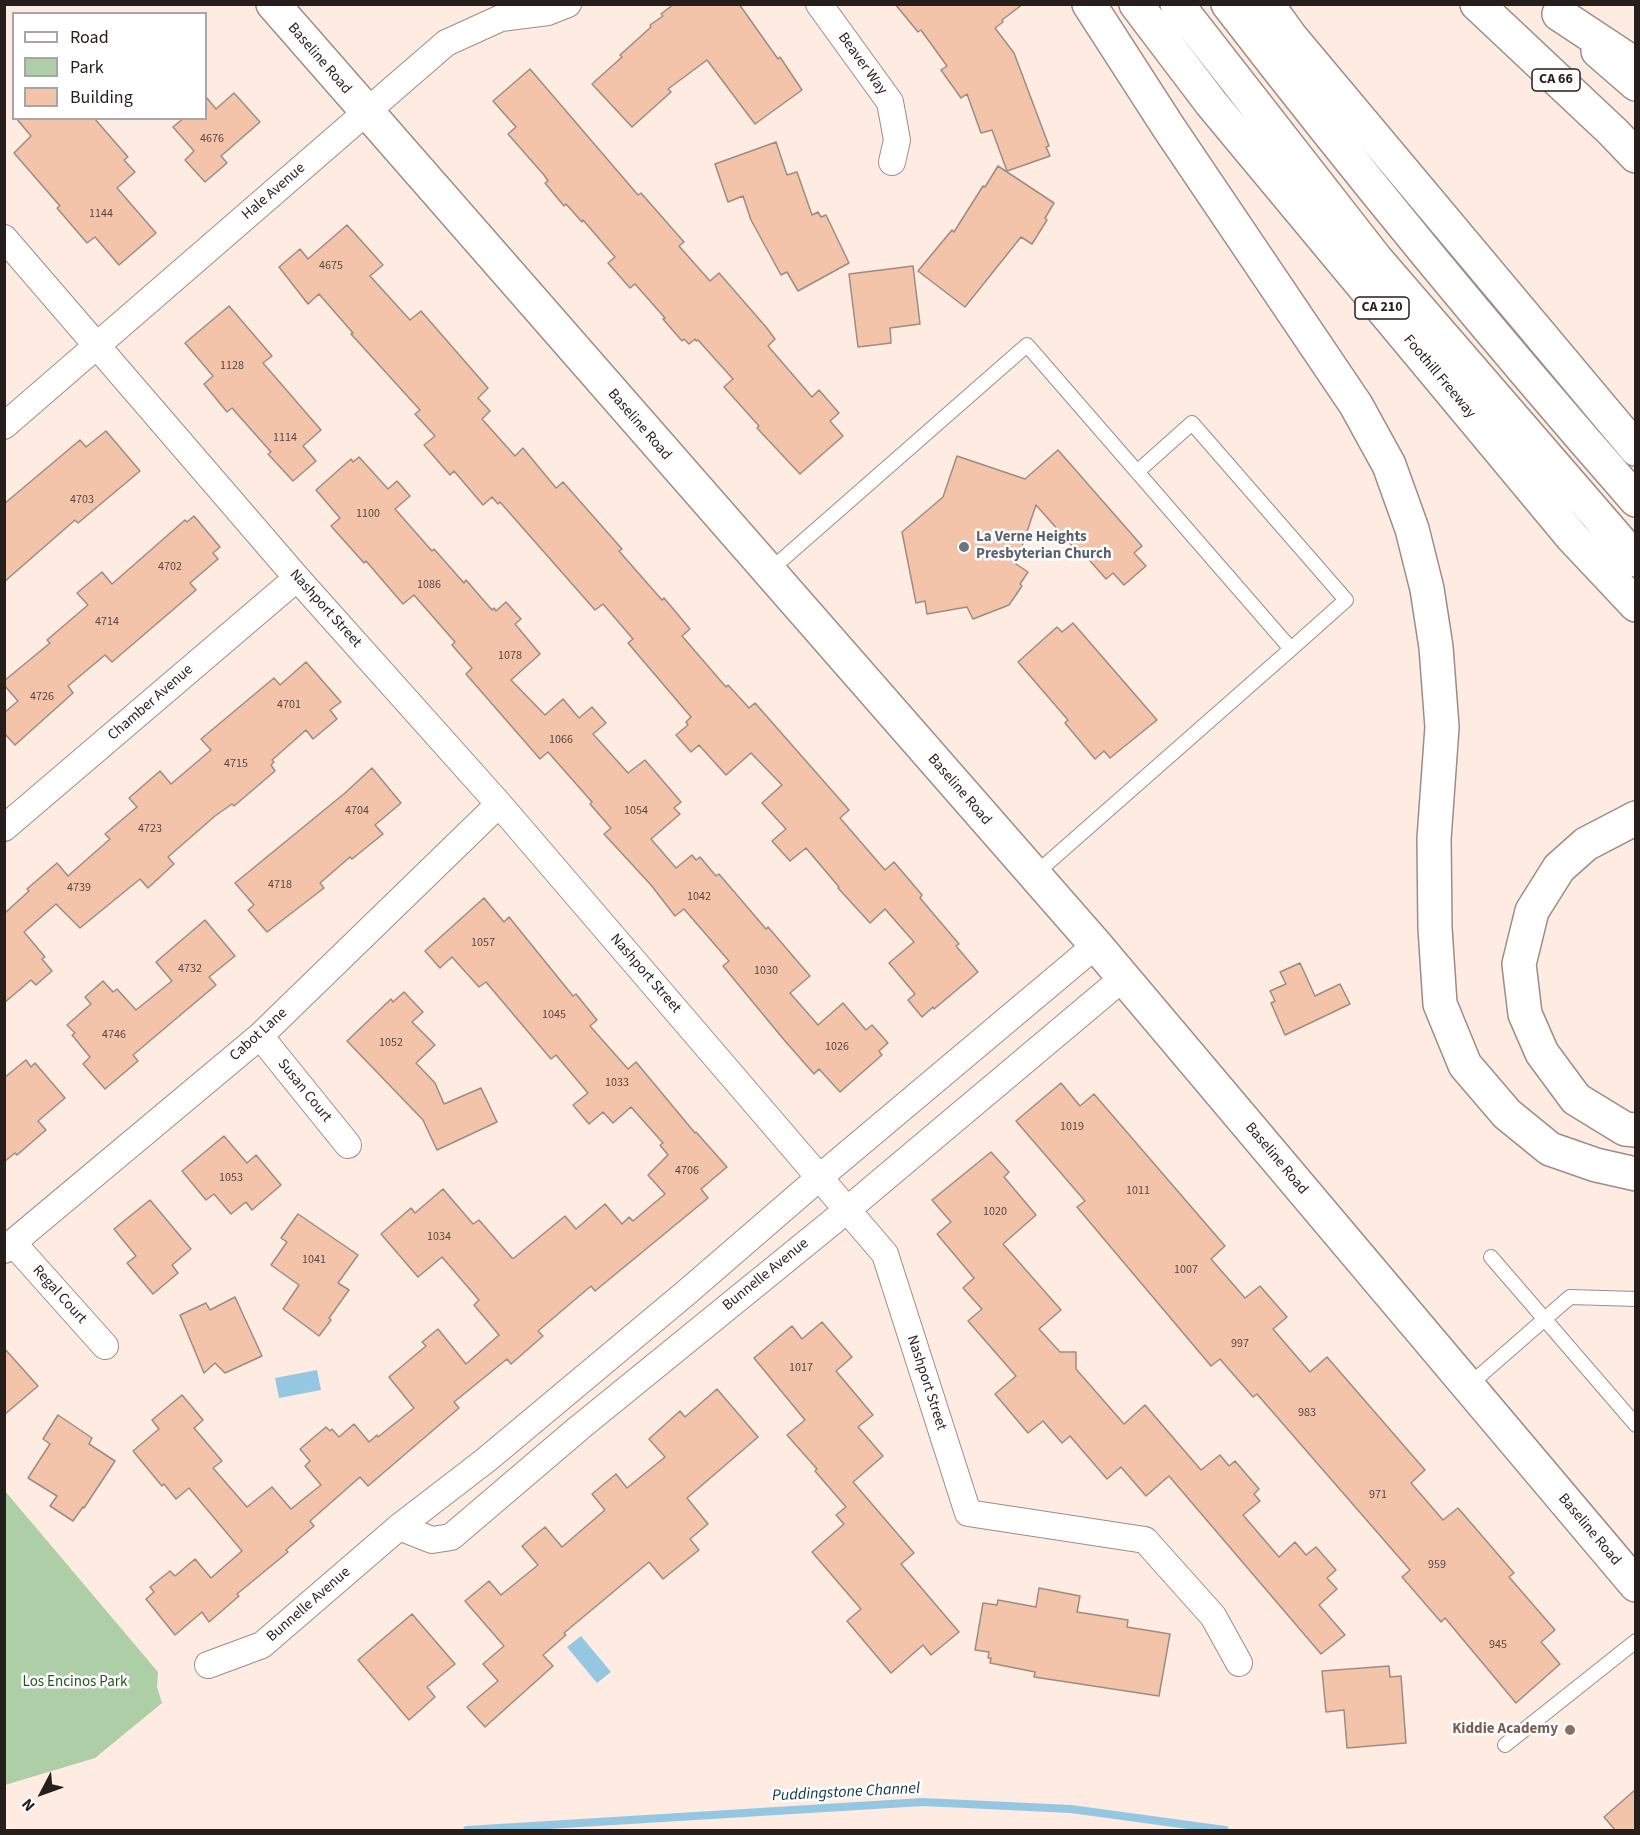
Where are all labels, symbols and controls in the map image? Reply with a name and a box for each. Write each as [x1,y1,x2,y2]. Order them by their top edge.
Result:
legend [12,12,207,120]
street label: Baseline Road [283,20,355,98]
text: Road [70,25,109,50]
street label: Beaver Way [833,29,891,99]
text: Park [70,55,104,80]
road number: CA 66 [1532,69,1580,91]
text: Building [70,85,133,110]
house number: 4676 [200,132,224,146]
street label: Hale Avenue [239,160,309,224]
house number: 1144 [89,207,113,221]
house number: 4675 [319,259,343,273]
road number: CA 210 [1355,297,1409,319]
street label: Foothill Freeway [1399,332,1479,422]
house number: 1128 [220,359,244,373]
street label: Baseline Road [603,386,675,464]
house number: 1114 [273,431,297,445]
house number: 4703 [70,493,94,507]
house number: 1100 [356,507,380,521]
place label: La Verne Heights Presbyterian Church [976,529,1112,564]
marker: La Verne Heights Presbyterian Church [957,540,971,554]
house number: 4702 [158,560,182,574]
street label: Nashport Street [285,566,365,652]
house number: 1086 [417,578,441,592]
house number: 4714 [95,615,119,629]
house number: 1078 [498,649,522,663]
street label: Chamber Avenue [105,661,197,745]
house number: 4726 [30,690,54,704]
house number: 4701 [277,698,301,712]
house number: 1066 [549,733,573,747]
street label: Baseline Road [923,751,995,829]
house number: 4715 [224,757,248,771]
house number: 4704 [345,804,369,818]
house number: 1054 [624,804,648,818]
house number: 4723 [138,822,162,836]
house number: 4718 [268,878,292,892]
house number: 4739 [67,881,91,895]
house number: 1042 [687,890,711,904]
street label: Nashport Street [606,931,684,1017]
house number: 1057 [471,936,495,950]
house number: 4732 [178,962,202,976]
house number: 1030 [754,964,778,978]
street label: Cabot Lane [227,1005,291,1065]
house number: 1045 [542,1008,566,1022]
house number: 4746 [102,1028,126,1042]
house number: 1052 [379,1036,403,1050]
house number: 1026 [825,1040,849,1054]
street label: Susan Court [273,1056,335,1126]
house number: 1033 [605,1076,629,1090]
street label: Baseline Road [1241,1119,1311,1199]
house number: 1019 [1060,1120,1084,1134]
house number: 4706 [675,1164,699,1178]
house number: 1053 [219,1171,243,1185]
house number: 1011 [1126,1184,1150,1198]
house number: 1020 [983,1205,1007,1219]
house number: 1034 [427,1230,451,1244]
street label: Bunnelle Avenue [719,1235,813,1315]
house number: 1041 [302,1253,326,1267]
street label: Regal Court [28,1262,90,1328]
house number: 1007 [1174,1263,1198,1277]
street label: Nashport Street [902,1333,950,1433]
house number: 997 [1231,1337,1249,1351]
house number: 1017 [789,1361,813,1375]
house number: 983 [1298,1406,1316,1420]
house number: 971 [1369,1488,1387,1502]
street label: Baseline Road [1554,1490,1624,1570]
house number: 959 [1428,1558,1446,1572]
street label: Bunnelle Avenue [263,1564,355,1646]
house number: 945 [1489,1638,1507,1652]
park label: Los Encinos Park [23,1674,127,1692]
place label: Kiddie Academy [1452,1721,1558,1739]
marker: Kiddie Academy [1563,1723,1577,1737]
north arrow [12,1763,72,1823]
water label: Puddingstone Channel [772,1780,920,1806]
text: N [17,1794,40,1816]

